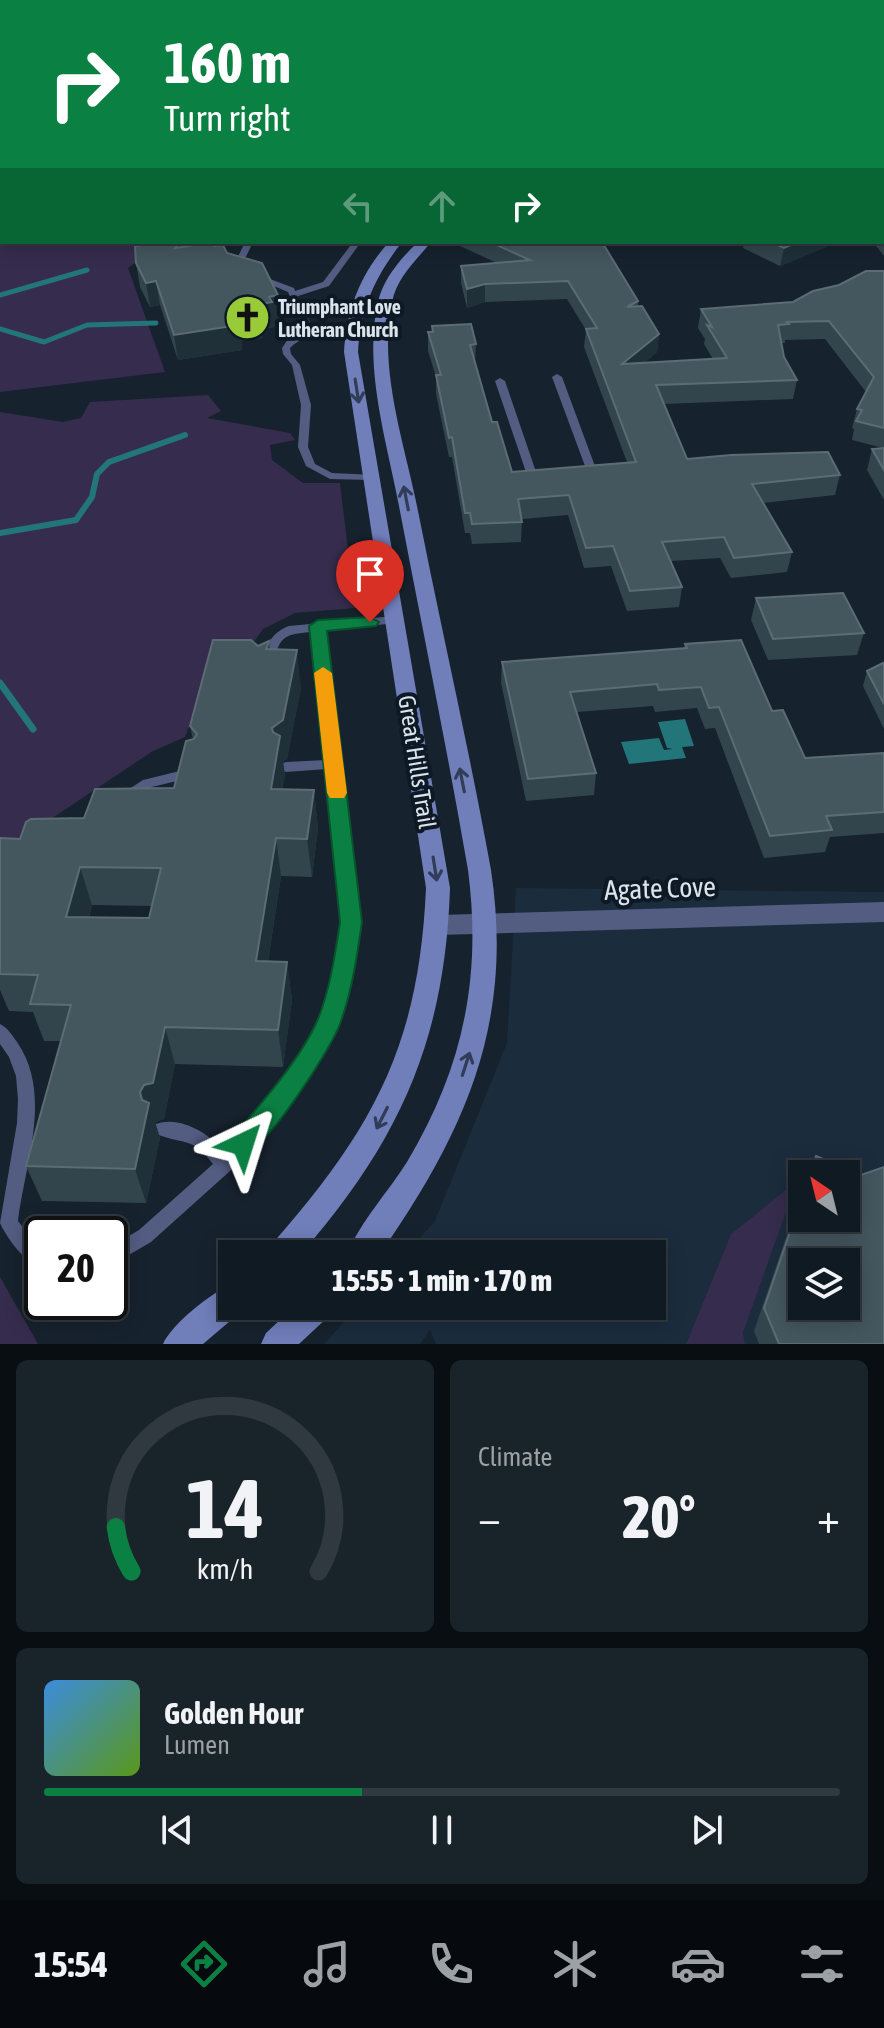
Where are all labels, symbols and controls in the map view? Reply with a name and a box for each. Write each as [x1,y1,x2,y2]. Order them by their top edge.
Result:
text: 160 m [164,31,291,95]
icon: right [32,32,136,136]
text: Turn right [164,97,291,139]
icon: left [336,184,380,228]
icon: ahead [420,184,464,228]
icon: right [504,184,548,228]
church icon: Triumphant Love Lutheran Church [223,293,271,341]
place label: Triumphant Love Lutheran Church [278,295,401,341]
one-way arrow [350,378,365,403]
one-way arrow [398,485,413,511]
pin [336,540,404,622]
icon: arrive [348,552,392,596]
street label: Great Hills Trail [393,693,441,831]
one-way arrow [454,768,469,793]
one-way arrow [428,855,443,881]
street label: Agate Cove [603,870,717,906]
one-way arrow [459,1052,474,1077]
position arrow [201,1102,285,1186]
one-way arrow [374,1106,389,1130]
north arrow [788,1160,860,1232]
map controls [788,1160,860,1320]
speed limit sign: 20 [24,1216,128,1320]
button: layers [788,1248,860,1320]
text: 15:55 · 1 min · 170 m [332,1263,552,1297]
text: Climate [478,1442,552,1472]
text: 14 [186,1460,264,1556]
text: 20° [623,1482,695,1551]
text: − [478,1492,501,1542]
text: + [817,1492,840,1542]
text: km/h [197,1552,253,1585]
text: Golden Hour [164,1696,303,1730]
text: Lumen [164,1730,230,1760]
icon: previous [155,1808,199,1852]
icon: pause [420,1808,464,1852]
icon: next [685,1808,729,1852]
icon: directions [176,1936,232,1992]
icon: music [299,1936,355,1992]
icon: phone [423,1936,479,1992]
icon: climate [547,1936,603,1992]
icon: car [670,1936,726,1992]
icon: filters [794,1936,850,1992]
text: 15:54 [34,1943,108,1985]

